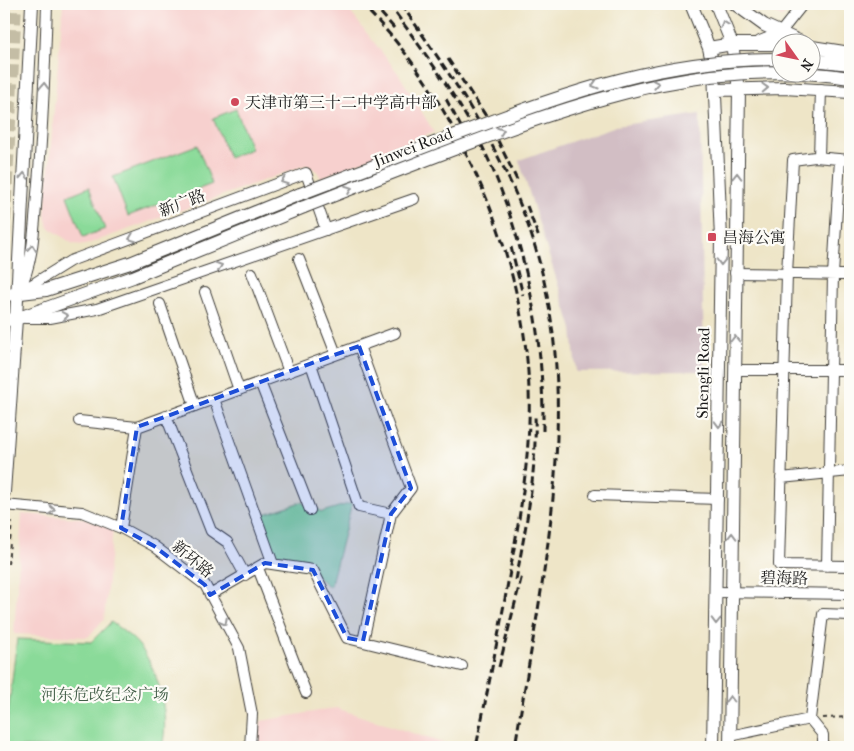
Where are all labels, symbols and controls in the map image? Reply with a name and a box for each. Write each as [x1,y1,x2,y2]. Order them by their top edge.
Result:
one-way arrow [720,20,730,28]
north arrow [772,32,822,82]
text: N [796,56,817,74]
one-way arrow [592,79,600,89]
one-way arrow [652,79,661,90]
one-way arrow [39,82,49,90]
one-way arrow [761,83,769,94]
place label: 天津市第三十二中学高中部 [245,93,437,112]
marker: 天津市第三十二中学高中部 [229,96,241,108]
street label: Jinwei Road [369,123,455,171]
one-way arrow [496,127,505,138]
one-way arrow [19,171,30,179]
one-way arrow [732,172,742,180]
one-way arrow [281,175,289,185]
one-way arrow [345,185,353,195]
street label: 新广路 [156,186,208,220]
place label: 昌海公寓 [722,228,786,247]
marker: 昌海公寓 [706,231,718,243]
one-way arrow [128,232,137,242]
one-way arrow [26,244,37,252]
one-way arrow [716,258,726,266]
one-way arrow [215,262,223,272]
one-way arrow [60,311,69,321]
street label: Shengli Road [693,327,713,419]
one-way arrow [730,334,740,342]
one-way arrow [714,420,724,428]
one-way arrow [49,504,57,515]
one-way arrow [727,532,737,540]
street label: 新环路 [169,536,217,582]
street label: 碧海路 [760,568,808,588]
one-way arrow [218,616,228,625]
one-way arrow [710,618,721,626]
park label: 河东危改纪念广场 [41,685,169,704]
one-way arrow [725,694,735,702]

